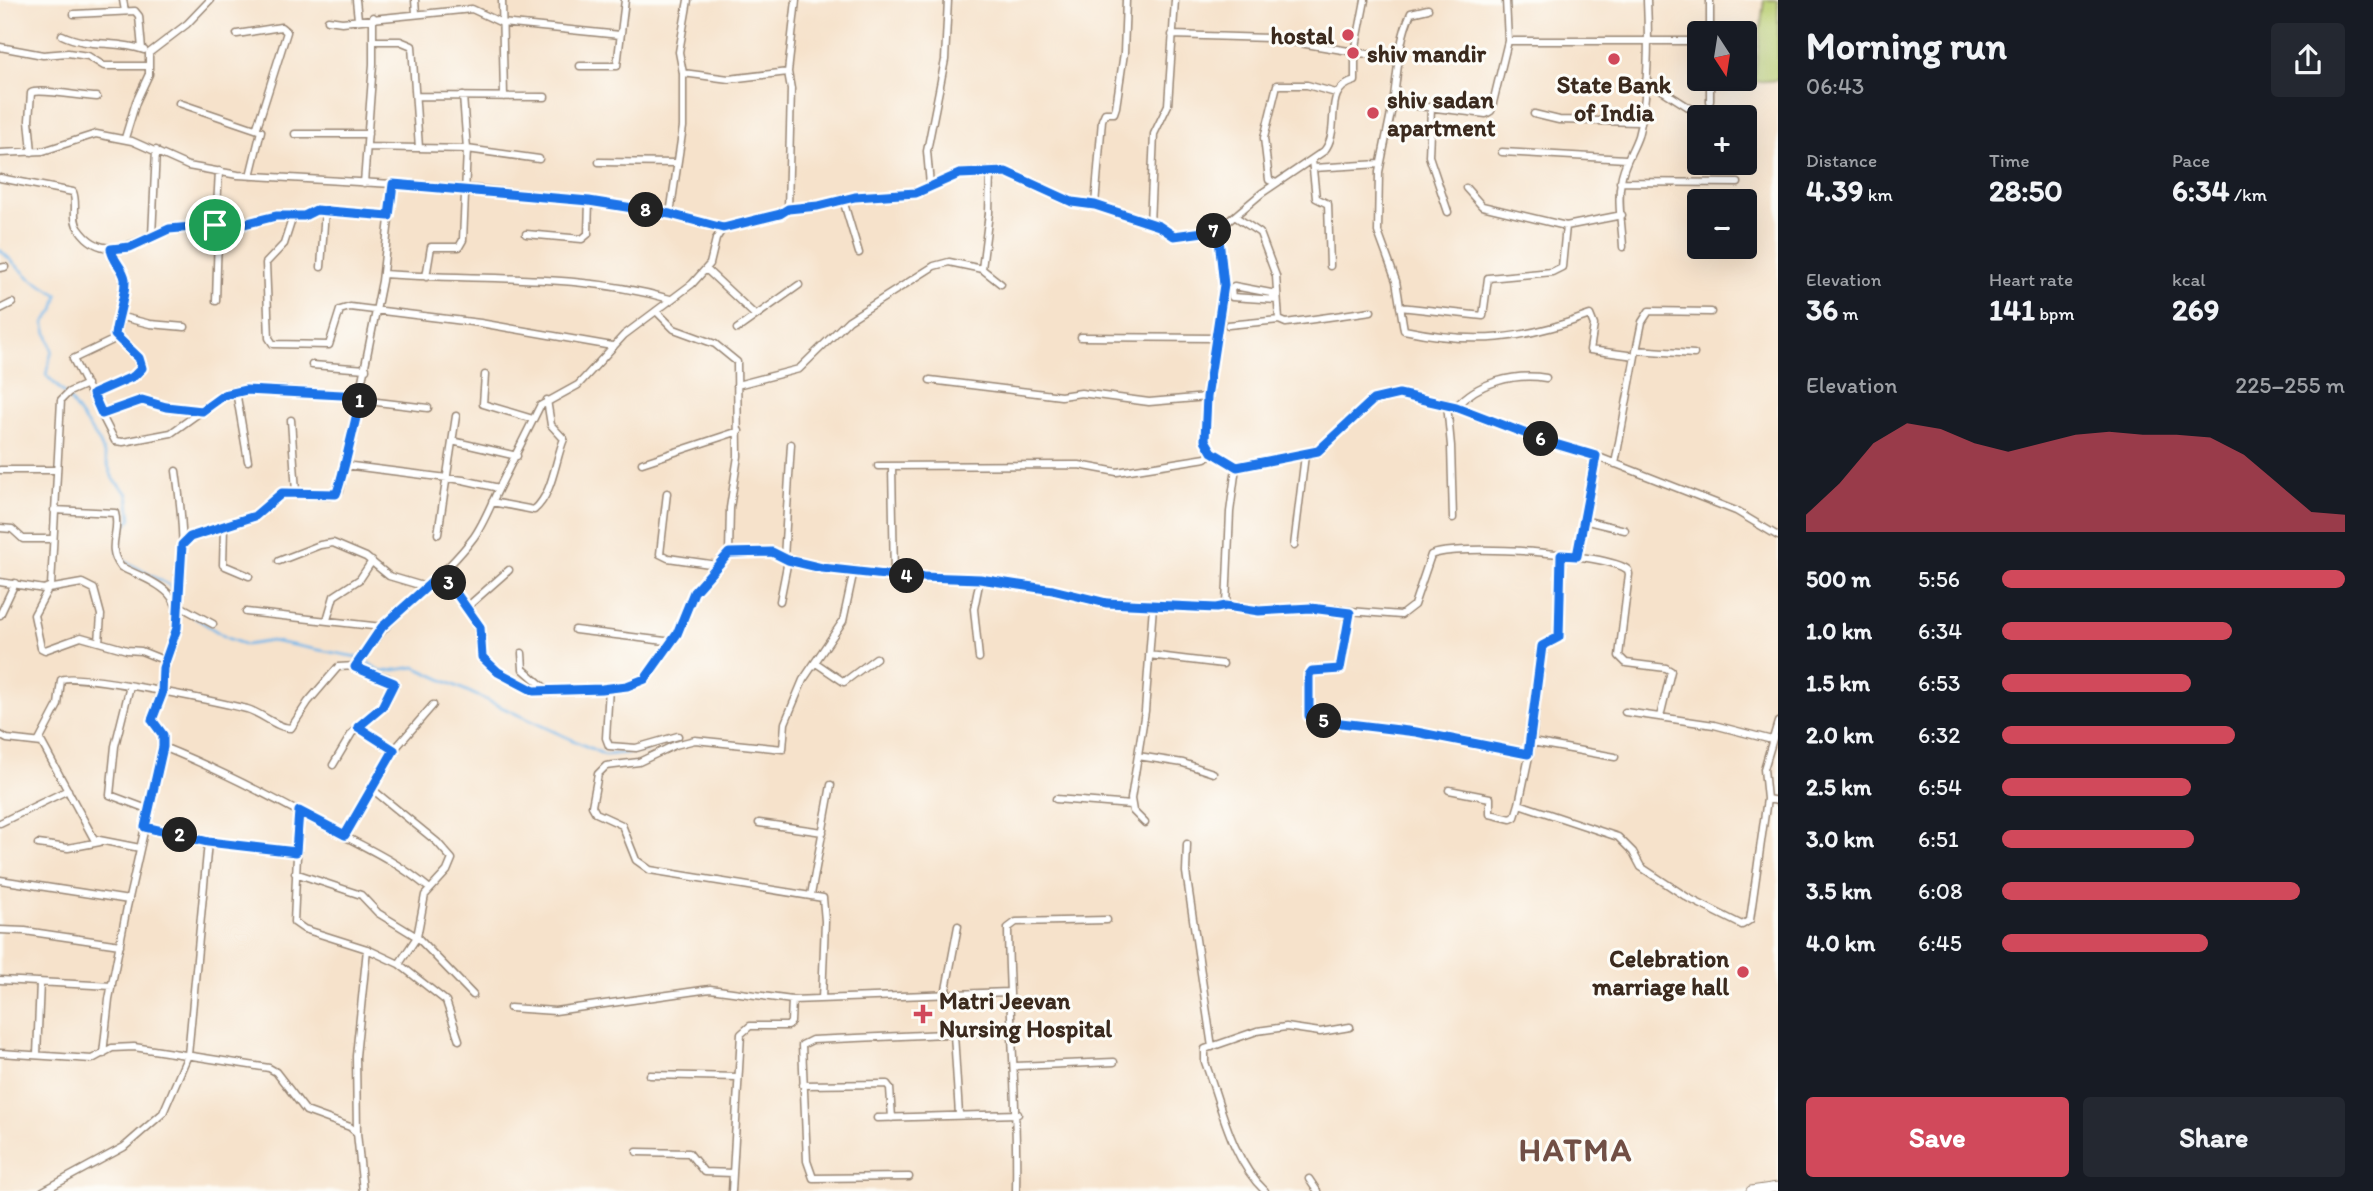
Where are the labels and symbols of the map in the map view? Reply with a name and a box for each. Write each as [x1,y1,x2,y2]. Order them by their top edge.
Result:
place label: hostal [1270,21,1334,50]
north arrow [1687,21,1757,91]
marker: hostal [1340,27,1356,43]
place label: shiv mandir [1367,39,1487,68]
marker: shiv mandir [1345,45,1361,61]
marker: State Bank of India [1606,51,1622,67]
place label: State Bank of India [1557,70,1672,127]
place label: shiv sadan apartment [1387,85,1496,143]
marker: shiv sadan apartment [1365,105,1381,121]
pin: 8 [628,192,664,228]
pin [185,195,245,255]
pin: 7 [1196,214,1232,248]
pin: 1 [342,384,378,418]
pin: 6 [1524,422,1558,457]
pin: 4 [890,558,925,594]
pin: 3 [432,566,466,600]
pin: 5 [1306,704,1342,738]
pin: 2 [162,818,198,852]
place label: Celebration marriage hall [1591,944,1729,1002]
marker: Celebration marriage hall [1735,964,1751,980]
place label: Matri Jeevan Nursing Hospital [939,986,1112,1044]
marker: Matri Jeevan Nursing Hospital [913,1004,933,1024]
district label: HATMA [1519,1131,1633,1169]

